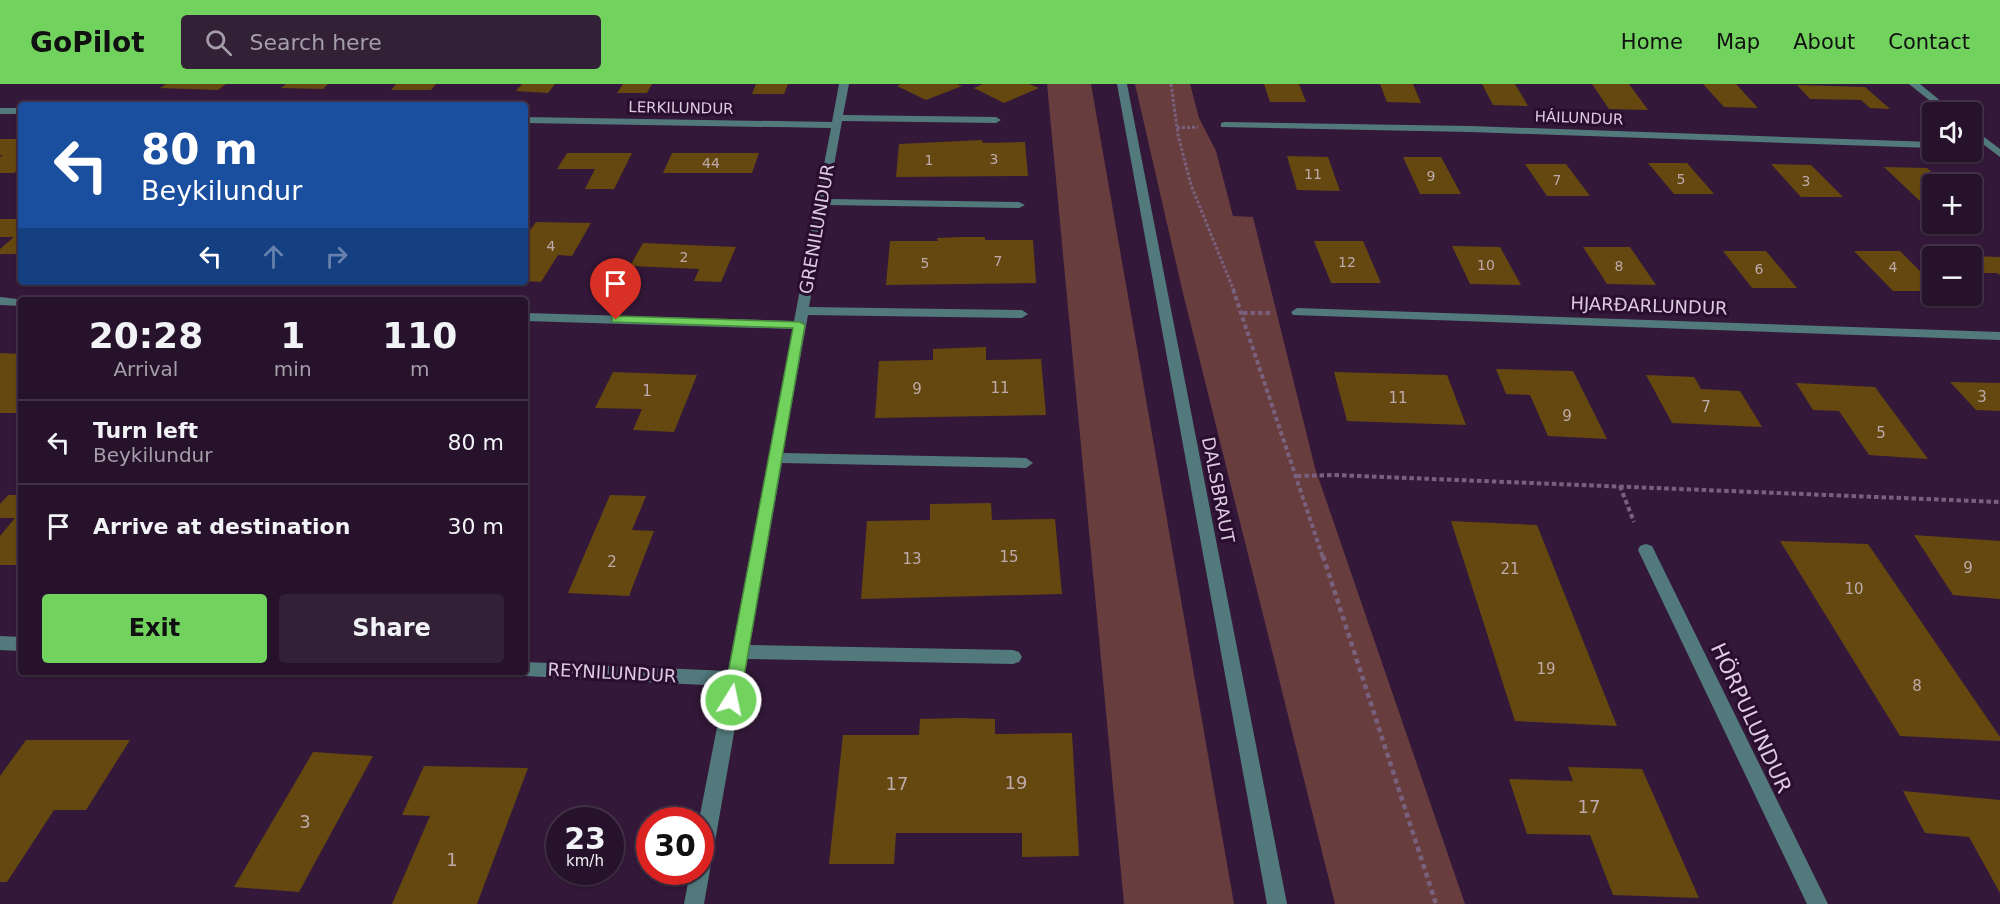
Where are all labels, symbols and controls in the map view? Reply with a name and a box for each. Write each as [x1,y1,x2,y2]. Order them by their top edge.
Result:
search box [181,15,601,69]
text: GoPilot [30,26,145,59]
icon: search [202,26,235,59]
text: Search here [250,30,382,55]
text: Home [1621,30,1683,54]
text: Map [1716,30,1760,54]
text: About [1793,30,1855,54]
text: Contact [1888,30,1970,54]
street label: LERKILUNDUR [628,98,734,118]
map controls [1922,102,1982,306]
button: sound [1922,102,1982,162]
street label: HÁILUNDUR [1534,106,1624,129]
text: 80 m [141,125,258,174]
icon: left [42,126,120,204]
house number: 3 [990,151,998,167]
house number: 1 [925,152,933,168]
house number: 44 [702,155,720,171]
street label: GRENILUNDUR [795,162,838,296]
house number: 11 [1304,166,1322,182]
house number: 9 [1427,168,1435,184]
house number: 5 [1677,171,1685,187]
house number: 7 [1553,172,1561,188]
house number: 3 [1802,173,1810,189]
button: + [1922,174,1982,234]
text: Beykilundur [141,175,302,206]
house number: 4 [547,238,556,254]
icon: left [194,240,227,273]
icon: ahead [257,240,290,273]
icon: right [320,240,353,273]
button: − [1922,246,1982,306]
house number: 2 [680,249,688,265]
house number: 7 [994,253,1002,269]
house number: 12 [1338,254,1356,270]
house number: 5 [921,255,929,271]
house number: 10 [1477,257,1495,273]
pin [590,258,641,320]
house number: 8 [1615,258,1623,274]
house number: 4 [1889,259,1898,275]
house number: 6 [1755,261,1764,277]
icon: arrive [599,267,632,300]
street label: HJARÐARLUNDUR [1570,292,1728,319]
text: 20:28 [89,315,203,356]
text: 1 [280,315,305,356]
text: 110 [382,315,457,356]
text: Arrival [113,357,178,381]
text: min [274,357,312,381]
text: m [410,357,430,381]
house number: 11 [990,379,1010,397]
house number: 9 [912,380,922,398]
house number: 1 [642,382,652,400]
house number: 3 [1977,388,1987,406]
house number: 11 [1388,389,1408,407]
house number: 7 [1701,398,1711,416]
house number: 9 [1562,407,1572,425]
text: Turn left [93,418,198,443]
house number: 5 [1876,424,1886,442]
icon: left [42,426,75,459]
text: 80 m [448,430,504,455]
street label: DALSBRAUT [1198,435,1239,546]
text: Beykilundur [93,443,213,467]
icon: arrive [42,510,75,543]
text: Arrive at destination [93,514,350,539]
text: 30 m [448,514,504,539]
house number: 15 [999,548,1019,566]
house number: 13 [902,550,922,568]
house number: 2 [607,553,617,571]
house number: 9 [1963,559,1973,577]
house number: 21 [1500,560,1520,578]
house number: 10 [1844,580,1864,598]
button: Exit [42,594,267,663]
button: Share [279,594,504,663]
street label: HÖRPULUNDUR [1706,639,1797,797]
street label: REYNILUNDUR [547,659,677,686]
house number: 19 [1536,660,1556,678]
position arrow [699,668,763,732]
house number: 8 [1912,677,1922,695]
house number: 19 [1005,772,1027,793]
house number: 17 [886,773,908,794]
house number: 17 [1578,796,1600,817]
speed limit sign: 30 [636,807,714,885]
house number: 3 [299,811,311,832]
text: 23 [564,821,606,856]
house number: 1 [446,849,458,870]
text: km/h [566,852,604,870]

